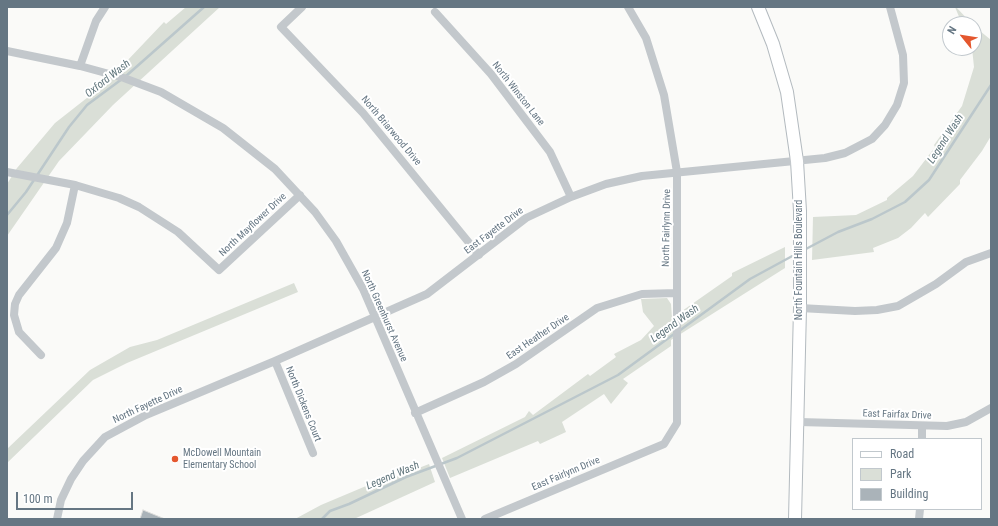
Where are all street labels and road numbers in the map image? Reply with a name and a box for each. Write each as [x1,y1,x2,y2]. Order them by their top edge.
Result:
street label: North Winston Lane [489,60,547,128]
street label: North Briarwood Drive [358,94,424,168]
street label: North Fairlynn Drive [660,189,674,267]
street label: North Mayflower Drive [217,191,289,259]
street label: North Fountain Hills Boulevard [793,200,805,320]
street label: East Fayette Drive [462,205,526,257]
street label: North Greenhurst Avenue [358,268,410,364]
street label: East Heather Drive [504,312,572,362]
street label: North Dickens Court [282,365,324,443]
street label: North Fayette Drive [111,384,185,426]
street label: East Fairfax Drive [862,408,932,422]
street label: East Fairlynn Drive [530,454,602,494]

